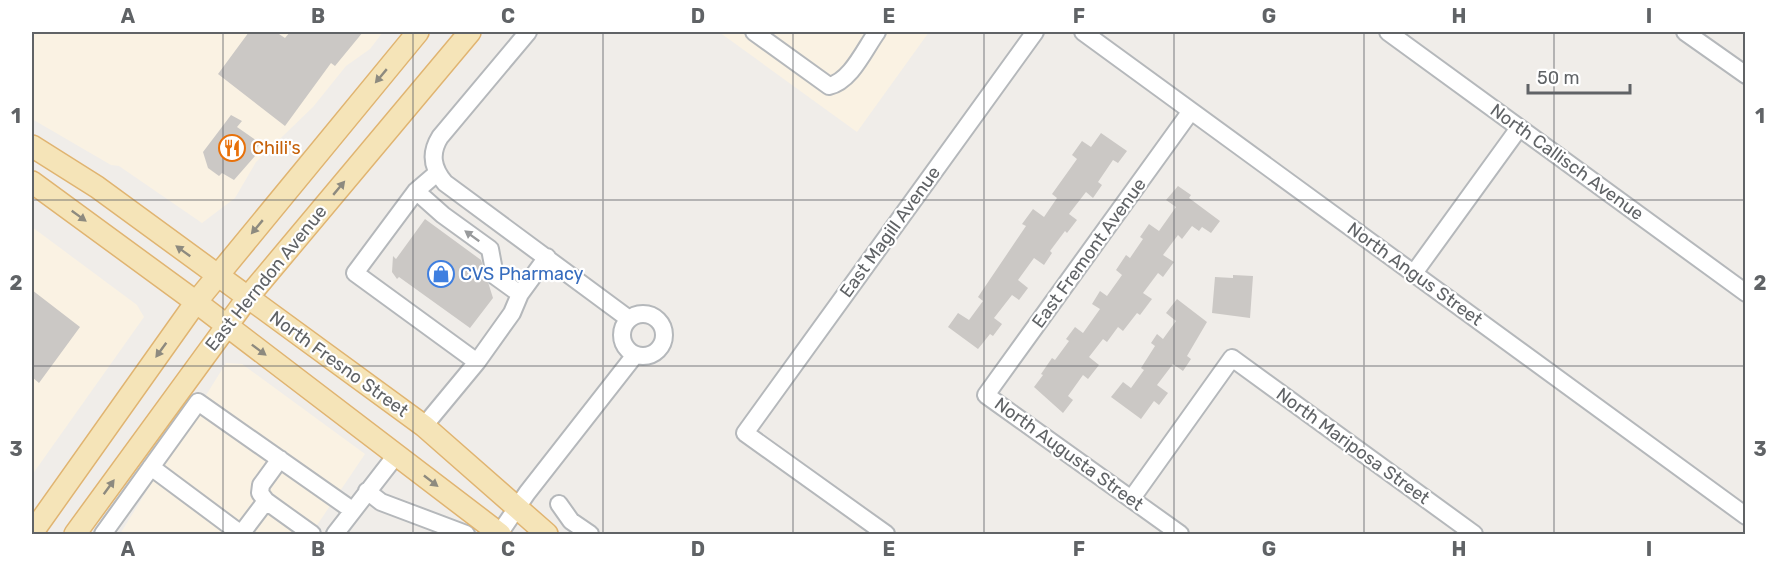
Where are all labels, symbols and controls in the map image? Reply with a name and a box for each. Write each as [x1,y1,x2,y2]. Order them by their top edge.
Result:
text: A [121,4,136,28]
text: B [311,4,325,28]
text: C [501,4,515,28]
text: D [691,4,705,28]
text: E [883,4,895,28]
text: F [1073,4,1085,28]
text: G [1262,4,1276,28]
text: H [1452,4,1466,28]
text: I [1646,4,1652,28]
scale bar [1528,57,1630,95]
text: 50 m [1537,67,1580,89]
one-way arrow [375,68,388,83]
street label: North Callisch Avenue [1486,99,1648,225]
text: 1 [11,104,21,128]
text: 1 [1755,104,1765,128]
restaurant icon: Chili's [217,133,247,163]
place label: Chili's [252,137,301,159]
street label: East Magill Avenue [835,162,945,302]
street label: East Fremont Avenue [1027,174,1151,332]
one-way arrow [332,180,345,196]
street label: East Herndon Avenue [200,201,332,355]
one-way arrow [71,210,87,222]
street label: North Angus Street [1343,218,1487,330]
one-way arrow [250,219,263,235]
one-way arrow [464,231,479,243]
one-way arrow [176,245,192,257]
shop icon: CVS Pharmacy [426,259,456,289]
place label: CVS Pharmacy [460,263,584,285]
text: 2 [10,271,23,295]
text: 2 [1754,271,1767,295]
street label: North Fresno Street [265,306,413,422]
one-way arrow [156,342,168,357]
one-way arrow [251,344,267,357]
street label: North Mariposa Street [1272,383,1434,509]
street label: North Augusta Street [990,393,1148,515]
text: 3 [9,437,23,461]
text: 3 [1753,437,1767,461]
one-way arrow [423,475,439,487]
one-way arrow [103,480,115,496]
text: A [121,537,136,561]
text: B [311,537,325,561]
text: C [501,537,515,561]
text: D [691,537,705,561]
text: E [883,537,895,561]
text: F [1073,537,1085,561]
text: G [1262,537,1276,561]
text: H [1452,537,1466,561]
text: I [1646,537,1652,561]

